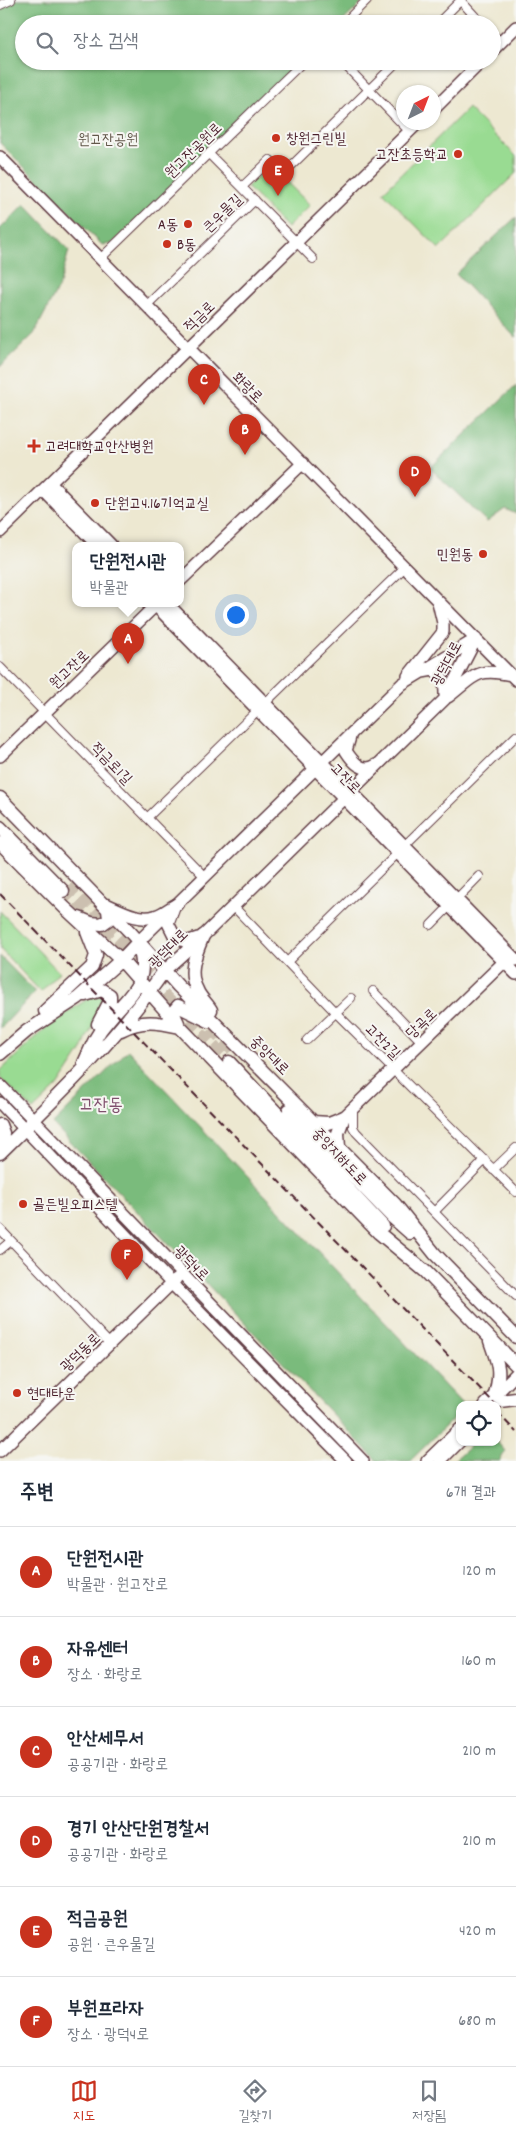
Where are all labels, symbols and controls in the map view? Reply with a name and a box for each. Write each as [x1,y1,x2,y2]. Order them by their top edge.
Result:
search box [15,15,501,70]
icon: search [33,29,61,57]
text: 장소 검색 [73,29,139,56]
north arrow [396,85,441,130]
street label: 원고잔공원로 [161,118,228,185]
place label: 창원그린빌 [286,129,346,151]
park label: 원고잔공원 [78,130,138,152]
marker: 창원그린빌 [270,132,282,144]
place label: 고잔초등학교 [376,145,448,167]
marker: 고잔초등학교 [452,148,464,160]
pin: E [262,155,294,196]
street label: 큰우물길 [198,190,248,239]
place label: A동 [158,215,178,237]
marker: A동 [182,218,194,230]
place label: B동 [177,235,196,257]
marker: B동 [161,238,173,250]
street label: 적금로 [180,297,221,338]
pin: C [188,364,220,405]
street label: 화랑로 [226,368,267,409]
pin: B [229,414,261,455]
place label: 고려대학교안산병원 [45,437,154,459]
marker: 고려대학교안산병원 [27,439,41,453]
pin: D [399,456,431,497]
place label: 단원고4.16기억교실 [105,494,209,516]
marker: 단원고4.16기억교실 [89,497,101,509]
popup [72,542,184,607]
place label: 민원동 [437,545,473,567]
marker: 민원동 [477,548,489,560]
text: 단원전시관 [90,550,166,577]
text: 박물관 [90,577,128,600]
your location [223,602,249,628]
pin: A [112,623,144,664]
street label: 광덕대로 [427,637,469,690]
street label: 원고잔로 [45,646,95,695]
street label: 적금로1길 [85,738,136,791]
street label: 고잔로 [324,759,365,800]
street label: 광덕대로 [145,925,194,974]
street label: 당곡로 [402,1004,443,1045]
street label: 고잔2길 [359,1020,404,1065]
street label: 중앙대로 [244,1032,293,1081]
district label: 고잔동 [79,1094,123,1119]
street label: 중앙지하도로 [306,1123,371,1191]
place label: 골든빌오피스텔 [33,1195,118,1217]
marker: 골든빌오피스텔 [17,1198,29,1210]
pin: F [111,1239,143,1280]
street label: 광덕4로 [168,1241,213,1287]
street label: 광덕동로 [56,1329,106,1378]
place label: 현대타운 [27,1384,75,1406]
marker: 현대타운 [11,1387,23,1399]
map controls [456,1401,501,1446]
button: locate [456,1401,501,1446]
text: 주변 [20,1479,54,1509]
text: 6개 결과 [446,1482,496,1505]
text: 단원전시관 [67,1547,143,1574]
text: A [32,1560,40,1583]
text: 120 m [462,1560,496,1583]
text: 박물관 · 원고잔로 [67,1574,168,1597]
text: 자유센터 [67,1637,128,1664]
text: B [32,1650,40,1673]
text: 160 m [461,1650,496,1673]
text: 장소 · 화랑로 [67,1664,142,1687]
text: 안산세무서 [67,1727,143,1754]
text: C [32,1740,40,1763]
text: 210 m [462,1740,496,1763]
text: 공공기관 · 화랑로 [67,1754,168,1777]
text: 경기 안산단원경찰서 [67,1817,209,1844]
text: D [32,1830,40,1853]
text: 210 m [462,1830,496,1853]
text: 공공기관 · 화랑로 [67,1844,168,1867]
text: 적금공원 [67,1907,128,1934]
text: E [32,1920,40,1943]
text: 420 m [459,1920,496,1943]
text: 공원 · 큰우물길 [67,1934,155,1957]
text: 부원프라자 [67,1997,143,2024]
text: F [32,2010,40,2033]
text: 680 m [458,2010,496,2033]
text: 장소 · 광덕4로 [67,2024,149,2047]
tab: 지도 [70,2077,98,2127]
tab: 길찾기 [238,2077,272,2127]
tab: 저장됨 [412,2077,446,2127]

